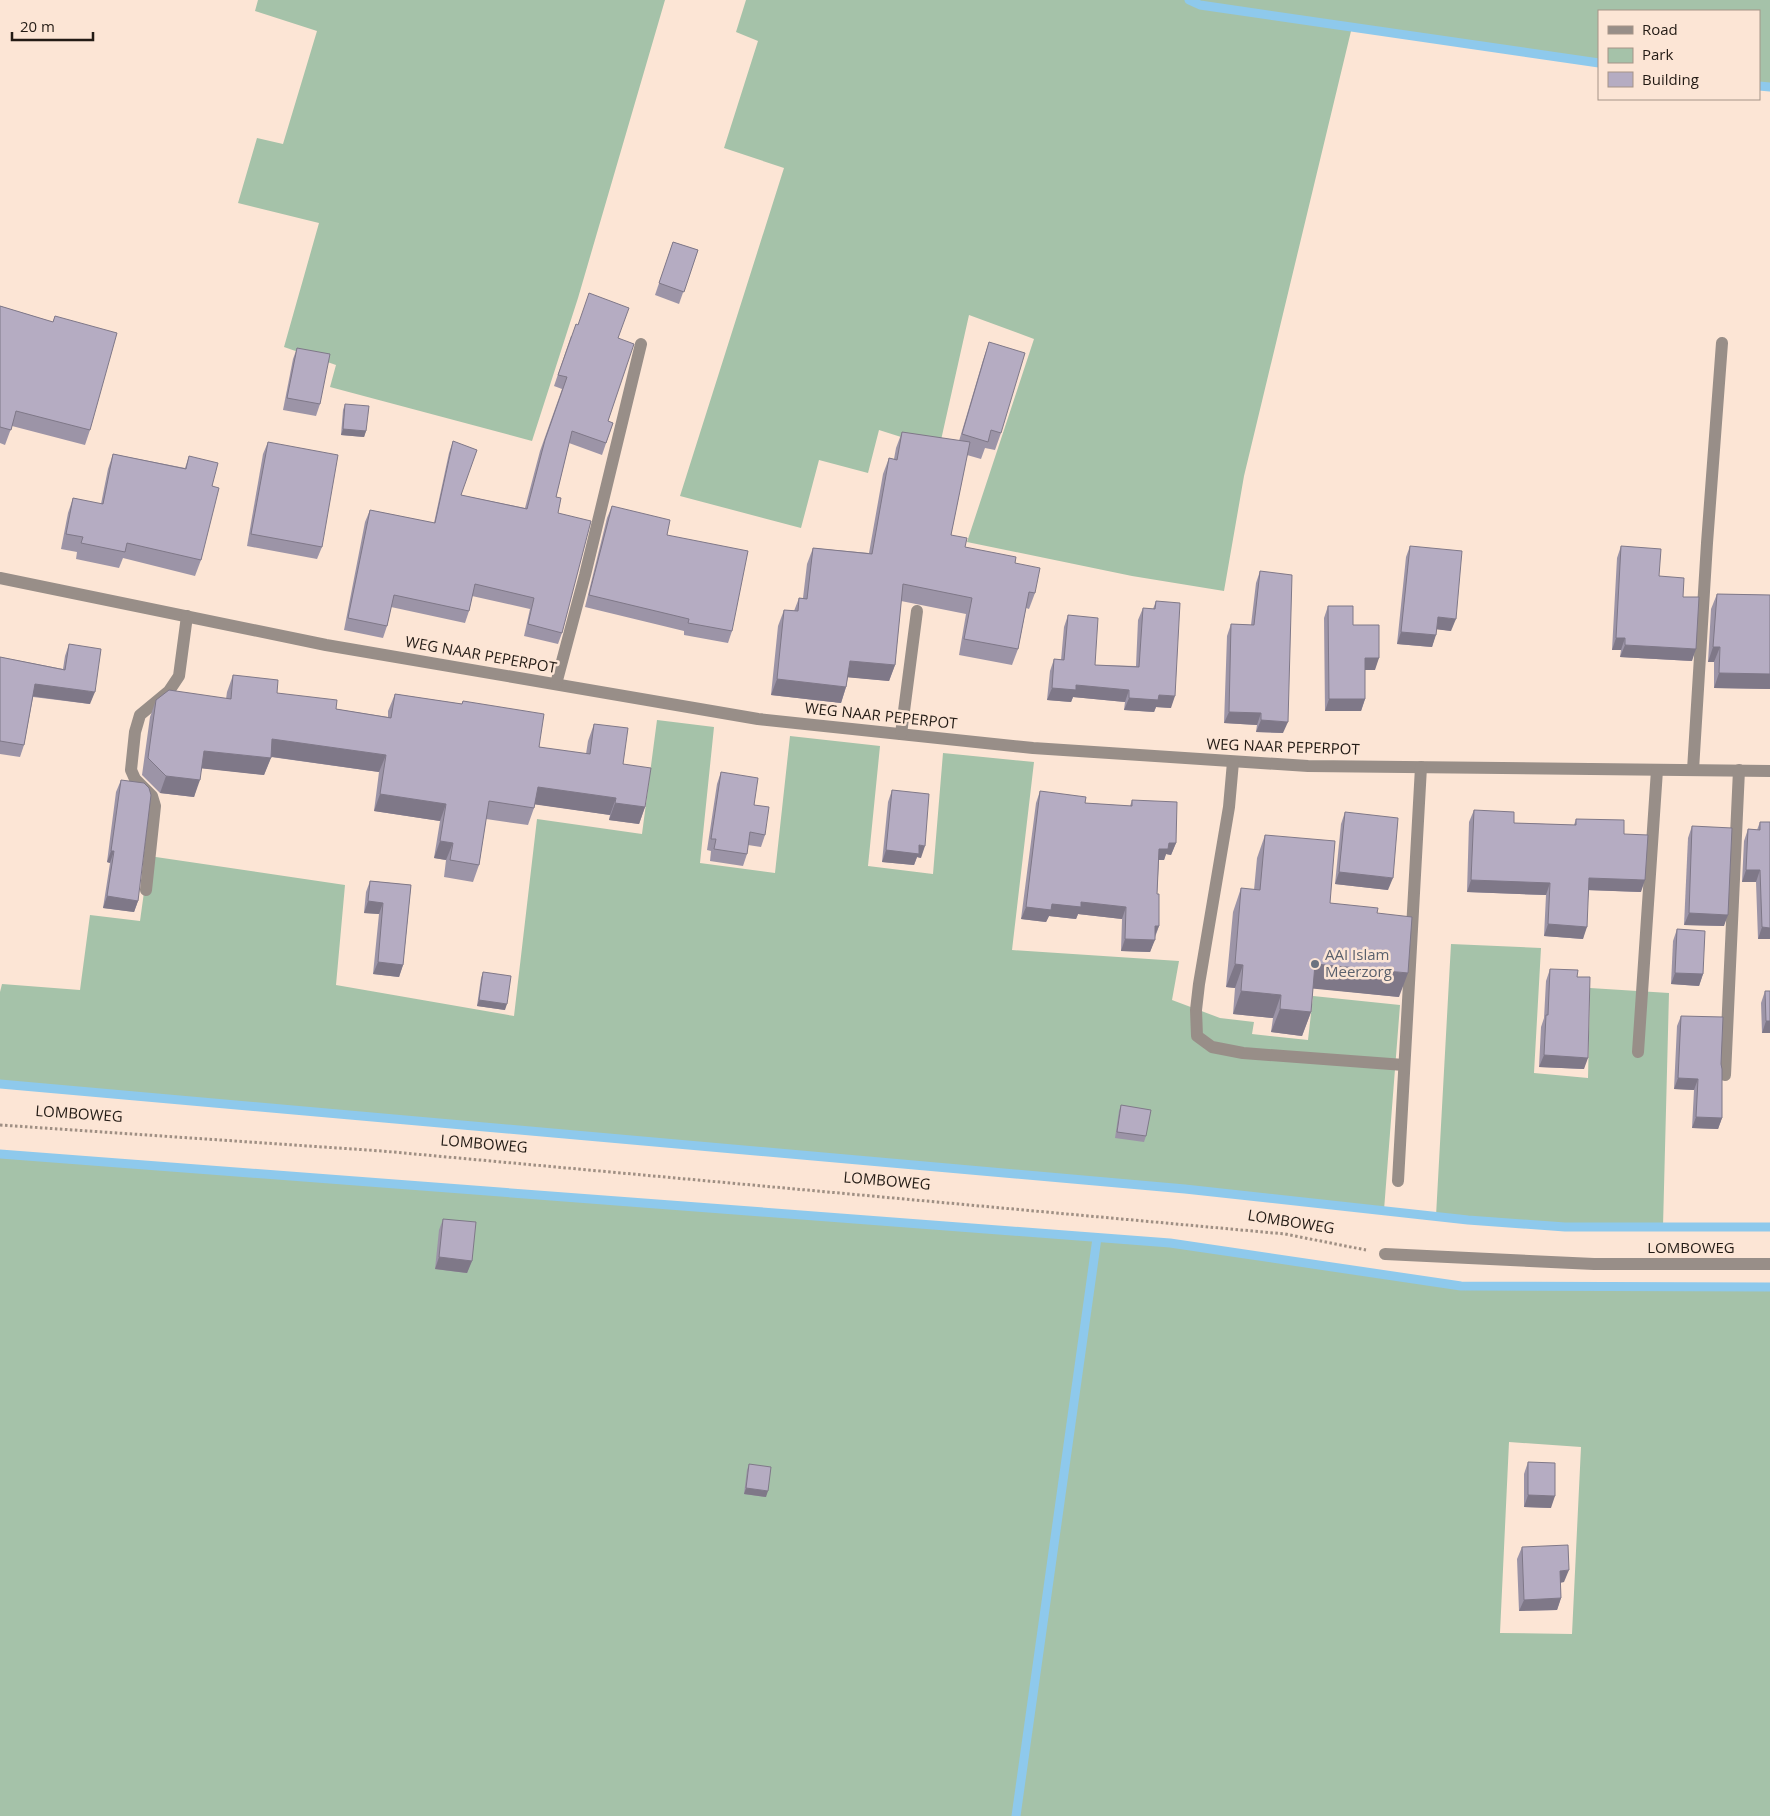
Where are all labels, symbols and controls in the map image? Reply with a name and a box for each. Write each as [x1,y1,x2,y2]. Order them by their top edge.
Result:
scale bar [12,10,94,42]
legend [1598,10,1760,100]
text: 20 m [20,16,55,36]
text: Road [1642,19,1678,39]
text: Park [1642,44,1673,64]
text: Building [1642,69,1699,89]
street label: WEG NAAR PEPERPOT [404,631,559,677]
street label: WEG NAAR PEPERPOT [804,697,959,733]
street label: WEG NAAR PEPERPOT [1206,733,1361,759]
place label: AAI Islam Meerzorg [1325,944,1392,981]
marker: AAI Islam Meerzorg [1309,958,1321,970]
street label: LOMBOWEG [35,1100,123,1126]
street label: LOMBOWEG [440,1129,529,1157]
street label: LOMBOWEG [843,1166,932,1194]
street label: LOMBOWEG [1246,1204,1336,1238]
street label: LOMBOWEG [1647,1237,1735,1257]

